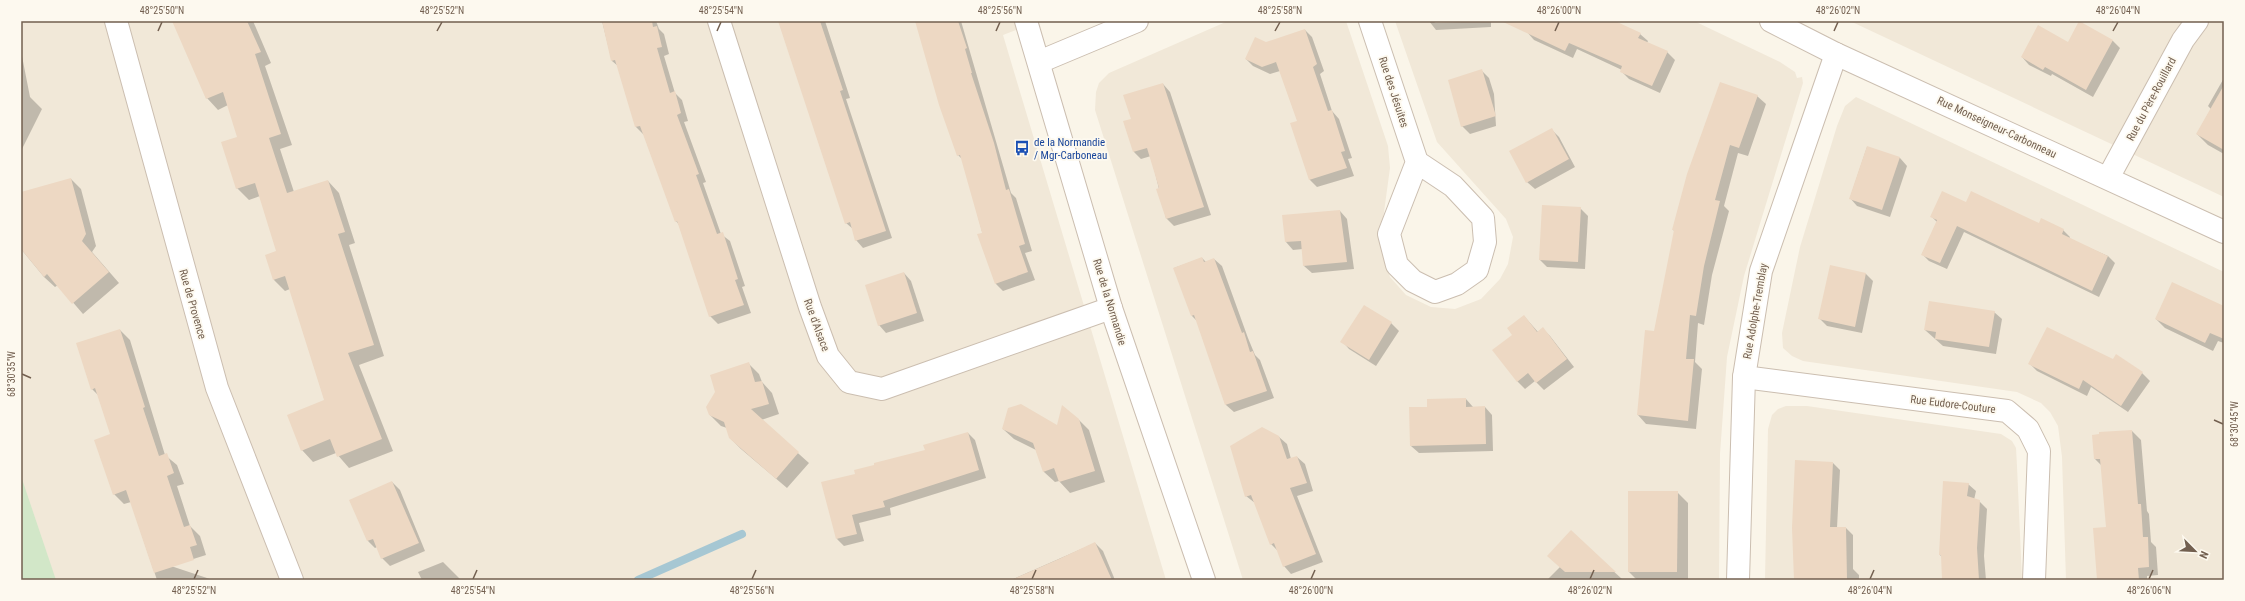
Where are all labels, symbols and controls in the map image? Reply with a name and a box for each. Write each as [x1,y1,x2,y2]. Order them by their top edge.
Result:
text: 48°25'50"N [140,5,184,16]
text: 48°25'52"N [420,5,464,16]
text: 48°25'54"N [699,5,743,16]
text: 48°25'56"N [978,5,1022,16]
text: 48°25'58"N [1258,5,1302,16]
text: 48°26'00"N [1537,5,1581,16]
text: 48°26'02"N [1816,5,1860,16]
text: 48°26'04"N [2096,5,2140,16]
street label: Rue des Jésuites [1376,55,1411,129]
street label: Rue du Père-Rouillard [2124,55,2179,143]
street label: Rue Monseigneur-Carbonneau [1935,94,2059,161]
place label: de la Normandie / Mgr-Carboneau [1034,136,1107,162]
bus stop icon: de la Normandie / Mgr-Carboneau [1013,139,1031,157]
street label: Rue de la Normandie [1090,257,1129,347]
street label: Rue Adolphe-Tremblay [1741,262,1770,360]
street label: Rue de Provence [176,268,209,341]
street label: Rue d'Alsace [801,297,832,353]
text: 68°30'35"W [6,351,17,397]
street label: Rue Eudore-Couture [1910,393,1996,416]
text: 68°30'45"W [2229,401,2240,447]
north arrow [2175,531,2215,571]
text: N [2196,549,2211,561]
text: 48°25'52"N [172,585,216,596]
text: 48°25'54"N [451,585,495,596]
text: 48°25'56"N [730,585,774,596]
text: 48°25'58"N [1010,585,1054,596]
text: 48°26'00"N [1289,585,1333,596]
text: 48°26'02"N [1568,585,1612,596]
text: 48°26'04"N [1848,585,1892,596]
text: 48°26'06"N [2127,585,2171,596]

